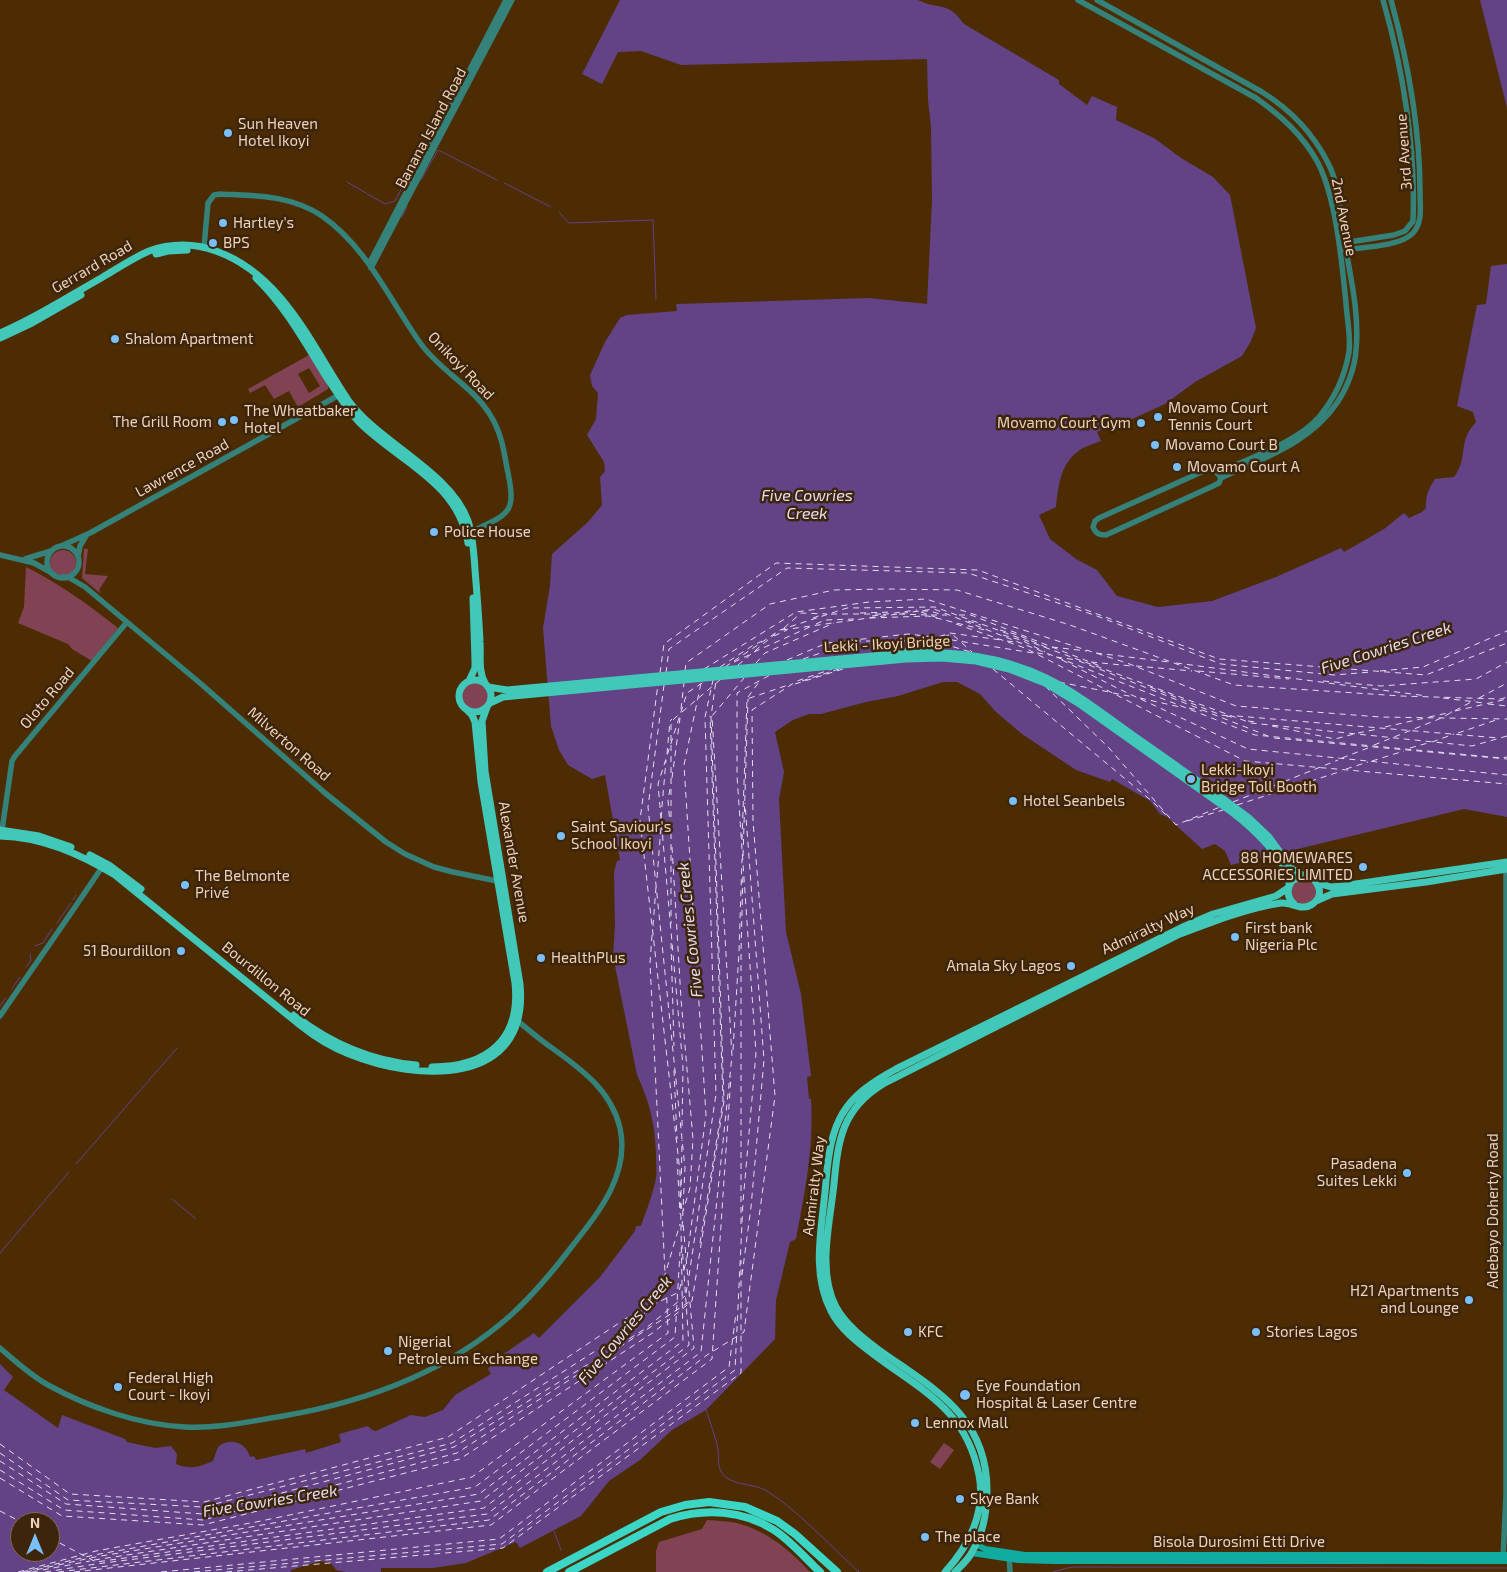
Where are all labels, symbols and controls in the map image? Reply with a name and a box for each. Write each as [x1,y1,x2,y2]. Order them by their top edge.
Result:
street label: Banana Island Road [392,65,470,191]
street label: 3rd Avenue [1392,113,1416,191]
place label: Sun Heaven Hotel Ikoyi [238,115,318,150]
marker: Sun Heaven Hotel Ikoyi [222,127,234,139]
street label: 2nd Avenue [1328,176,1360,258]
place label: Hartley's [233,214,294,232]
marker: Hartley's [217,217,229,229]
place label: BPS [223,234,250,252]
street label: Gerrard Road [48,237,136,297]
marker: BPS [207,237,219,249]
street label: Onikoyi Road [424,328,498,404]
place label: Shalom Apartment [125,330,253,348]
marker: Shalom Apartment [109,333,121,345]
place label: Movamo Court Tennis Court [1168,399,1268,434]
place label: The Wheatbaker Hotel [244,402,356,437]
marker: Movamo Court Tennis Court [1152,411,1164,423]
place label: The Grill Room [112,413,212,431]
marker: The Wheatbaker Hotel [228,414,240,426]
place label: Movamo Court Gym [997,414,1131,432]
marker: The Grill Room [216,416,228,428]
marker: Movamo Court Gym [1135,417,1147,429]
street label: Lawrence Road [132,435,232,501]
place label: Movamo Court B [1165,436,1278,454]
marker: Movamo Court B [1149,439,1161,451]
place label: Movamo Court A [1187,458,1300,476]
marker: Movamo Court A [1171,461,1183,473]
water label: Five Cowries Creek [761,486,853,524]
place label: Police House [444,523,531,541]
marker: Police House [428,526,440,538]
water label: Five Cowries Creek [1318,618,1454,678]
street label: Lekki - Ikoyi Bridge [823,632,951,656]
street label: Oloto Road [16,663,78,733]
street label: Milverton Road [244,703,334,785]
place label: Lekki-Ikoyi Bridge Toll Booth [1201,761,1317,796]
marker: Lekki-Ikoyi Bridge Toll Booth [1185,773,1197,785]
place label: Hotel Seanbels [1023,792,1125,810]
marker: Hotel Seanbels [1007,795,1019,807]
street label: Alexander Avenue [494,800,534,924]
place label: Saint Saviour's School Ikoyi [571,818,671,853]
marker: Saint Saviour's School Ikoyi [555,830,567,842]
place label: 88 HOMEWARES ACCESSORIES LIMITED [1202,849,1353,884]
water label: Five Cowries Creek [673,861,707,999]
marker: 88 HOMEWARES ACCESSORIES LIMITED [1357,861,1369,873]
place label: The Belmonte Privé [195,867,290,902]
marker: The Belmonte Privé [179,879,191,891]
street label: Admiralty Way [1099,900,1197,958]
place label: First bank Nigeria Plc [1245,919,1318,954]
marker: First bank Nigeria Plc [1229,931,1241,943]
street label: Bourdillon Road [218,938,314,1020]
place label: 51 Bourdillon [83,942,171,960]
marker: 51 Bourdillon [175,945,187,957]
place label: HealthPlus [551,949,626,967]
marker: HealthPlus [535,952,547,964]
place label: Amala Sky Lagos [947,957,1061,975]
marker: Amala Sky Lagos [1065,960,1077,972]
street label: Adebayo Doherty Road [1484,1133,1502,1289]
street label: Admiralty Way [799,1135,829,1237]
place label: Pasadena Suites Lekki [1317,1155,1397,1190]
marker: Pasadena Suites Lekki [1401,1167,1413,1179]
water label: Five Cowries Creek [574,1272,676,1388]
place label: H21 Apartments and Lounge [1350,1282,1459,1317]
marker: H21 Apartments and Lounge [1463,1294,1475,1306]
place label: KFC [918,1323,943,1341]
place label: Stories Lagos [1266,1323,1358,1341]
marker: KFC [902,1326,914,1338]
marker: Stories Lagos [1250,1326,1262,1338]
place label: Nigerial Petroleum Exchange [398,1333,538,1368]
marker: Nigerial Petroleum Exchange [382,1345,394,1357]
place label: Federal High Court - Ikoyi [128,1369,213,1404]
place label: Eye Foundation Hospital & Laser Centre [976,1377,1137,1412]
marker: Federal High Court - Ikoyi [112,1381,124,1393]
marker: Eye Foundation Hospital & Laser Centre [958,1388,972,1402]
place label: Lennox Mall [925,1414,1008,1432]
marker: Lennox Mall [909,1417,921,1429]
water label: Five Cowries Creek [201,1481,339,1521]
place label: Skye Bank [970,1490,1039,1508]
marker: Skye Bank [954,1493,966,1505]
north arrow [10,1512,60,1562]
text: N [30,1514,40,1531]
place label: The place [935,1528,1000,1546]
marker: The place [919,1531,931,1543]
street label: Bisola Durosimi Etti Drive [1153,1533,1325,1551]

